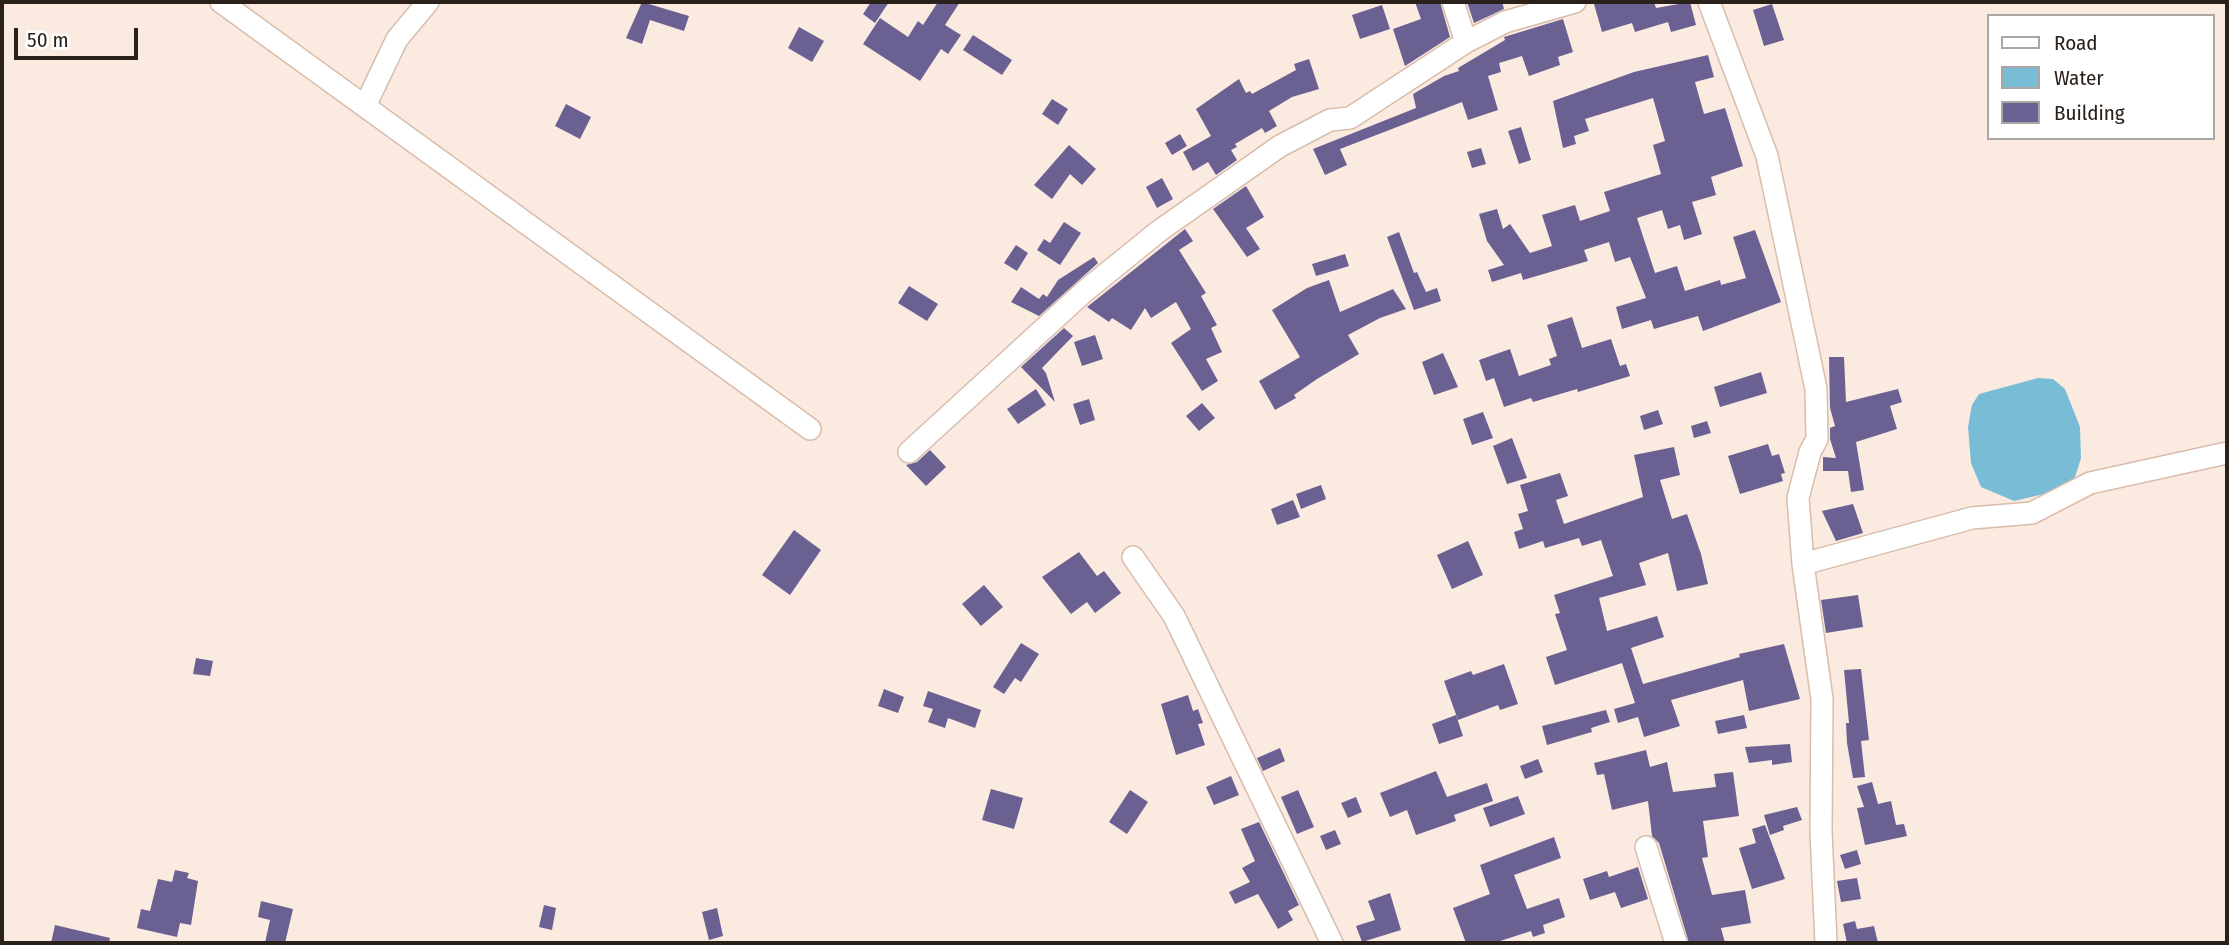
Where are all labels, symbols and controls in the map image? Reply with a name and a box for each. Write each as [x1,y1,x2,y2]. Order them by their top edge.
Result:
scale bar [18,14,142,58]
legend [1988,14,2215,140]
text: 50 m [27,27,69,53]
text: Road [2054,30,2098,56]
text: Water [2054,65,2104,91]
text: Building [2054,100,2125,126]

